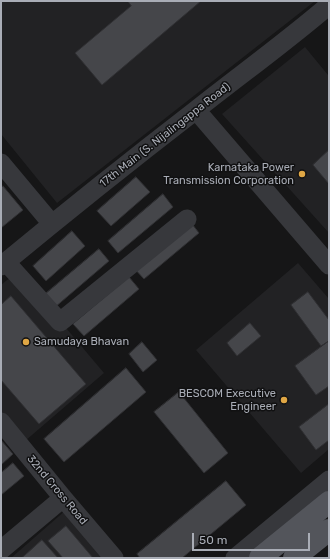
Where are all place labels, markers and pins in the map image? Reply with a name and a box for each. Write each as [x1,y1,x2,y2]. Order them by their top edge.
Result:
place label: Karnataka Power Transmission Corporation [163,161,294,187]
marker: Karnataka Power Transmission Corporation [297,169,307,179]
place label: Samudaya Bhavan [34,335,129,349]
marker: Samudaya Bhavan [21,337,31,347]
place label: BESCOM Executive Engineer [179,387,276,413]
marker: BESCOM Executive Engineer [279,395,289,405]

